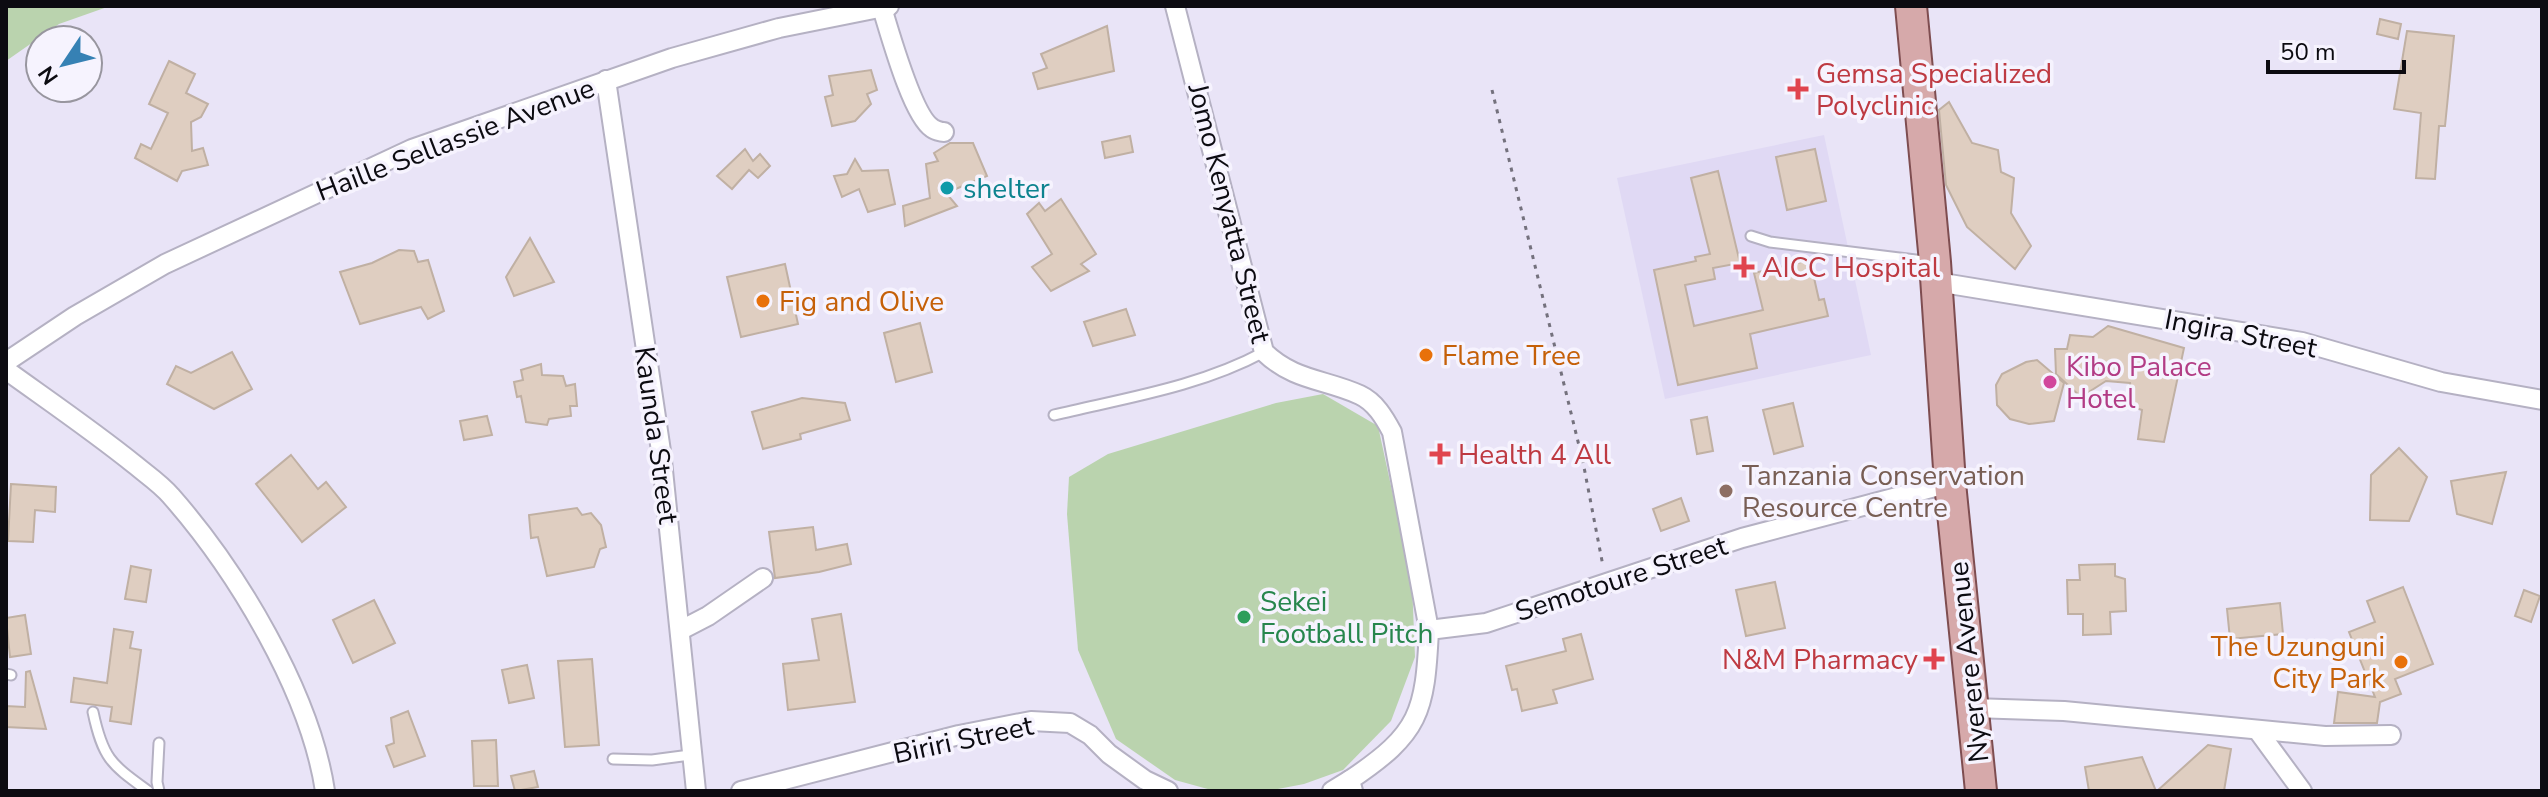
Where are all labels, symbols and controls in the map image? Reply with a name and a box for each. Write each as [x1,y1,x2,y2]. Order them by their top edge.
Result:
north arrow [24,24,104,104]
scale bar [2268,24,2404,74]
text: 50 m [2280,36,2336,68]
place label: Gemsa Specialized Polyclinic [1816,55,2052,125]
text: N [31,60,65,90]
street label: Haille Sellassie Avenue [311,69,600,211]
marker: Gemsa Specialized Polyclinic [1787,78,1809,100]
street label: Jomo Kenyatta Street [1178,79,1280,347]
place label: shelter [963,170,1050,208]
marker: shelter [938,179,956,197]
place label: AICC Hospital [1762,249,1941,287]
marker: AICC Hospital [1733,256,1755,278]
place label: Fig and Olive [779,283,944,321]
marker: Fig and Olive [754,292,772,310]
street label: Ingira Street [2161,301,2320,367]
place label: Flame Tree [1442,337,1581,375]
street label: Kaunda Street [625,344,687,526]
marker: Flame Tree [1417,346,1435,364]
place label: Kibo Palace Hotel [2066,348,2212,418]
marker: Kibo Palace Hotel [2041,373,2059,391]
place label: Health 4 All [1458,436,1612,474]
marker: Health 4 All [1429,443,1451,465]
place label: Tanzania Conservation Resource Centre [1742,457,2025,527]
marker: Tanzania Conservation Resource Centre [1717,482,1735,500]
street label: Semotoure Street [1510,527,1732,631]
street label: Nyerere Avenue [1940,560,1998,764]
place label: Sekei Football Pitch [1260,583,1433,653]
marker: Sekei Football Pitch [1235,608,1253,626]
place label: The Uzunguni City Park [2211,628,2386,698]
place label: N&M Pharmacy [1722,641,1919,679]
marker: N&M Pharmacy [1925,650,1943,668]
marker: The Uzunguni City Park [2392,653,2410,671]
street label: Biriri Street [890,707,1037,773]

